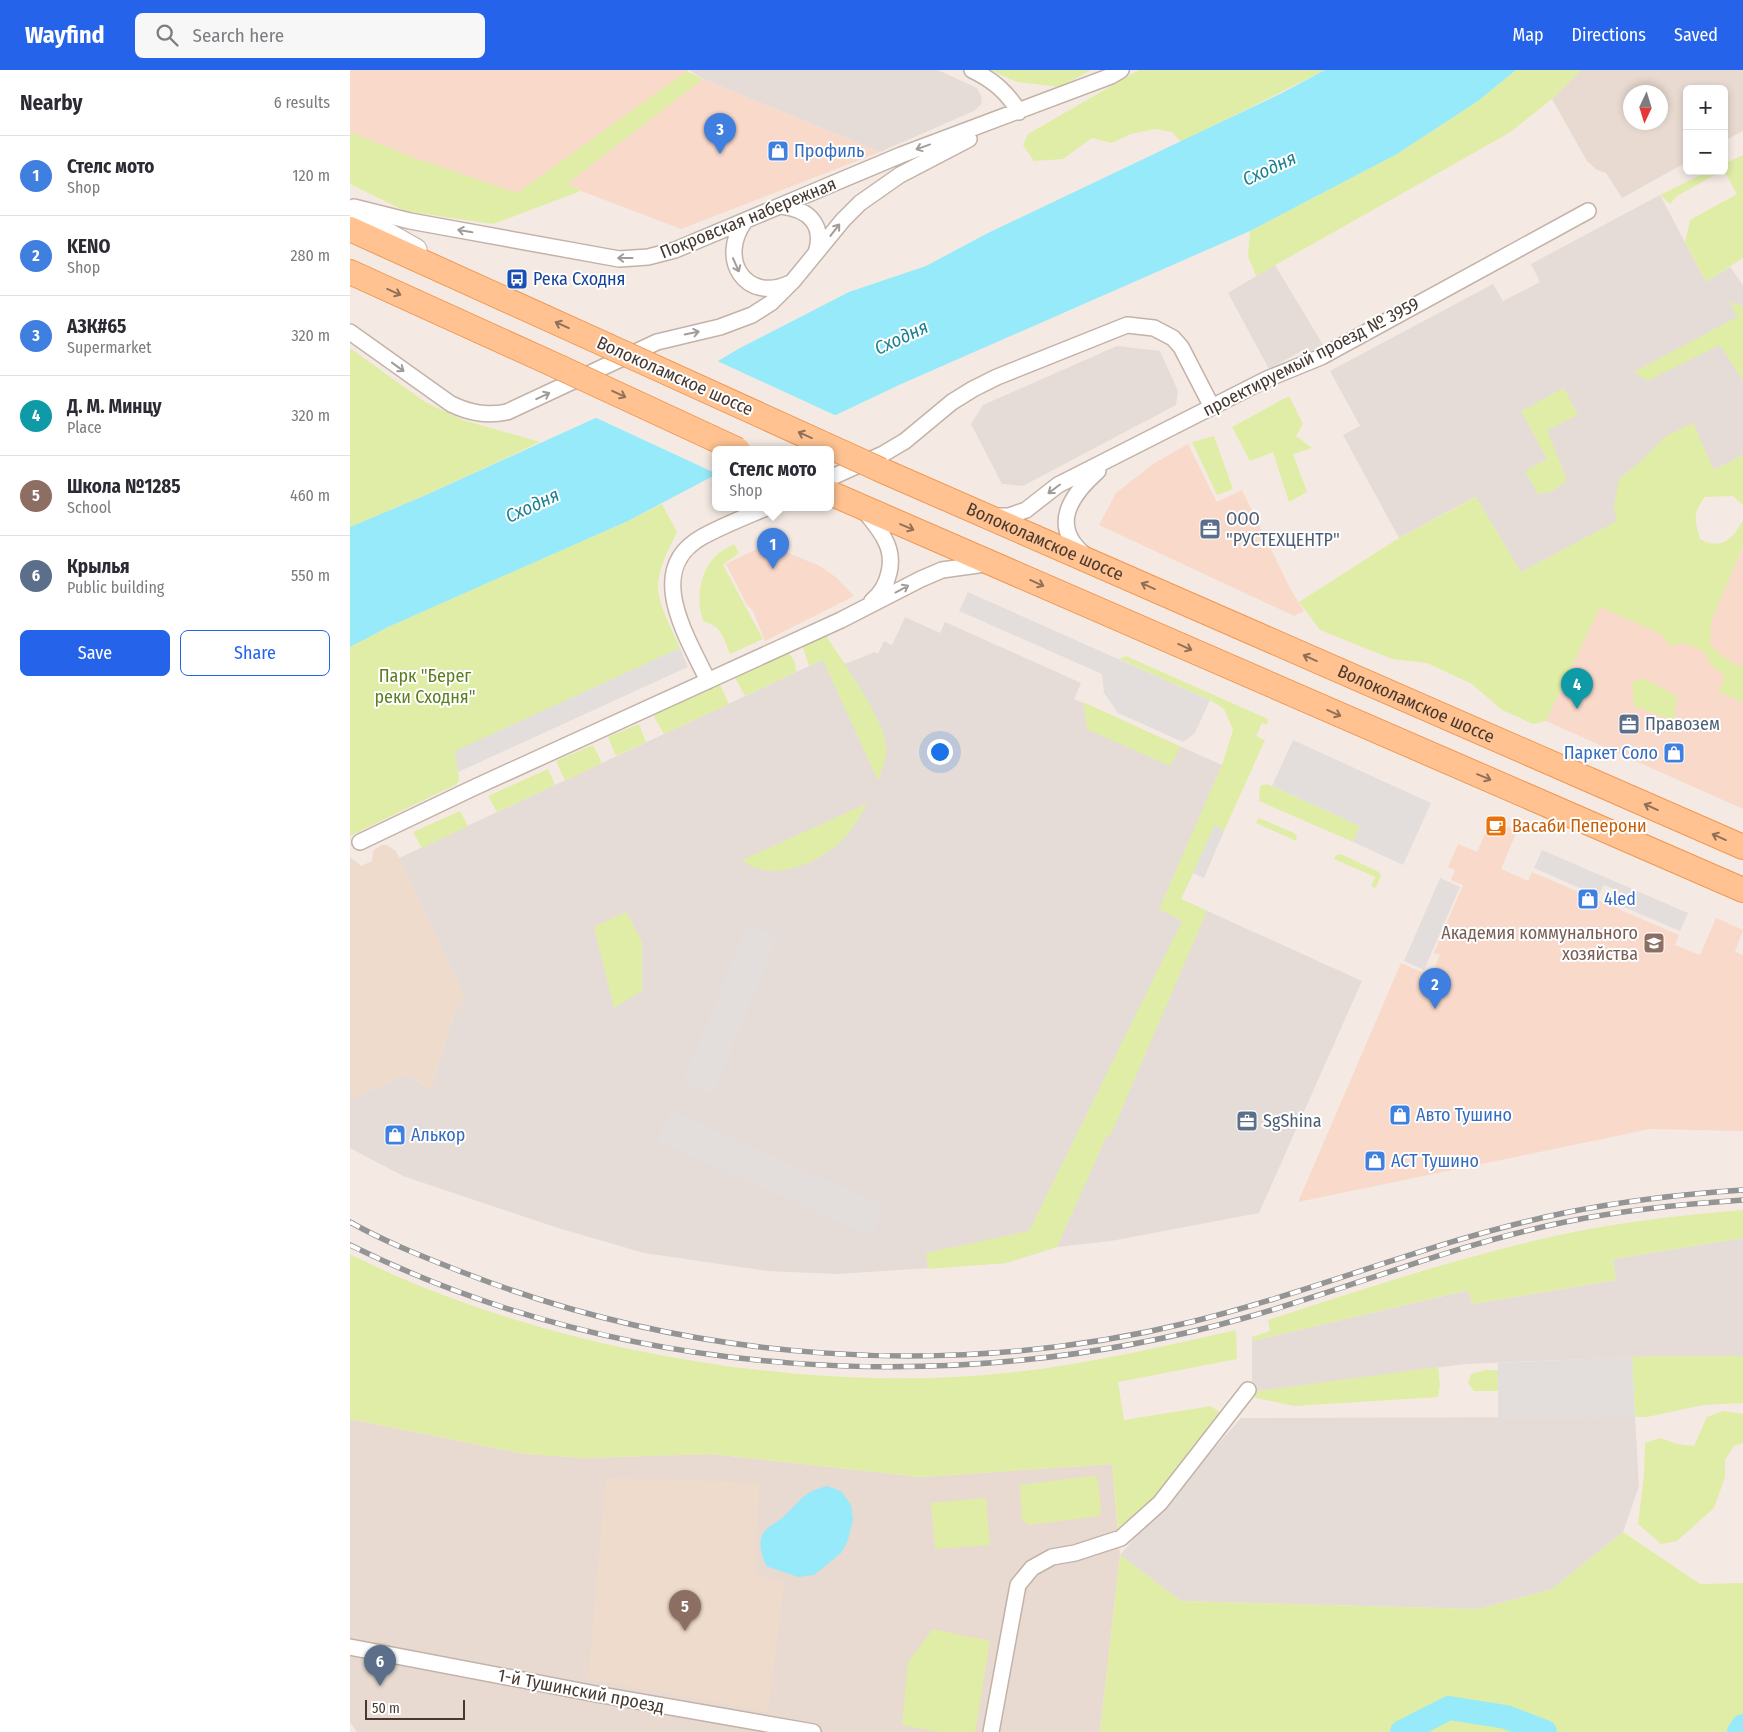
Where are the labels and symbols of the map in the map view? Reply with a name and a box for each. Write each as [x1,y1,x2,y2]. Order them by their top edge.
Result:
north arrow [1623,85,1668,130]
pin: 3 [704,113,736,154]
shop icon: Профиль [766,139,790,163]
place label: Профиль [794,140,864,162]
one-way arrow [916,143,932,152]
water label: Сходня [1239,146,1300,191]
street label: Покровская набережная [657,173,839,263]
one-way arrow [830,224,841,237]
one-way arrow [458,226,474,235]
one-way arrow [617,253,634,263]
one-way arrow [732,257,742,272]
bus stop icon: Река Сходня [505,267,529,291]
place label: Река Сходня [533,268,626,290]
one-way arrow [386,287,401,297]
street label: проектируемый проезд № 3959 [1199,293,1423,421]
water label: Сходня [871,315,932,360]
one-way arrow [555,320,570,329]
one-way arrow [684,328,700,337]
street label: Волоколамское шоссе [593,332,757,420]
one-way arrow [391,362,405,372]
one-way arrow [611,390,626,400]
one-way arrow [535,391,550,400]
one-way arrow [798,430,813,439]
water label: Сходня [502,483,563,528]
one-way arrow [1047,484,1061,494]
street label: Волоколамское шоссе [963,498,1127,586]
place label: ООО "РУСТЕХЦЕНТР" [1226,508,1340,551]
office icon: ООО "РУСТЕХЦЕНТР" [1198,517,1222,541]
one-way arrow [899,522,914,532]
pin: 1 [757,528,789,569]
one-way arrow [1029,579,1044,588]
one-way arrow [1141,581,1156,591]
one-way arrow [895,584,910,594]
one-way arrow [1177,643,1192,653]
one-way arrow [1303,653,1318,663]
street label: Волоколамское шоссе [1334,660,1498,748]
park label: Парк "Берег реки Сходня" [374,665,476,708]
pin: 4 [1561,668,1593,709]
one-way arrow [1326,708,1341,718]
office icon: Правозем [1617,712,1641,736]
place label: Правозем [1645,713,1720,735]
your location [927,739,953,765]
shop icon: Паркет Соло [1662,741,1686,765]
place label: Паркет Соло [1564,742,1658,764]
one-way arrow [1476,772,1491,782]
one-way arrow [1644,801,1659,811]
cafe icon: Васаби Пеперони [1484,814,1508,838]
place label: Васаби Пеперони [1512,815,1647,837]
one-way arrow [1712,831,1727,841]
shop icon: 4led [1576,887,1600,911]
place label: 4led [1604,888,1636,910]
place label: Академия коммунального хозяйства [1441,922,1638,965]
school or university icon: Академия коммунального хозяйства [1642,931,1666,955]
pin: 2 [1419,968,1451,1009]
shop icon: Авто Тушино [1388,1103,1412,1127]
place label: Авто Тушино [1416,1104,1512,1126]
office icon: SgShina [1235,1109,1259,1133]
place label: SgShina [1263,1110,1322,1132]
shop icon: Алькор [383,1123,407,1147]
place label: Алькор [411,1124,465,1146]
shop icon: АСТ Тушино [1363,1149,1387,1173]
place label: АСТ Тушино [1391,1150,1479,1172]
pin: 5 [669,1590,701,1631]
pin: 6 [364,1645,396,1686]
street label: 1-й Тушинский проезд [496,1664,666,1718]
scale bar [365,1697,465,1720]

